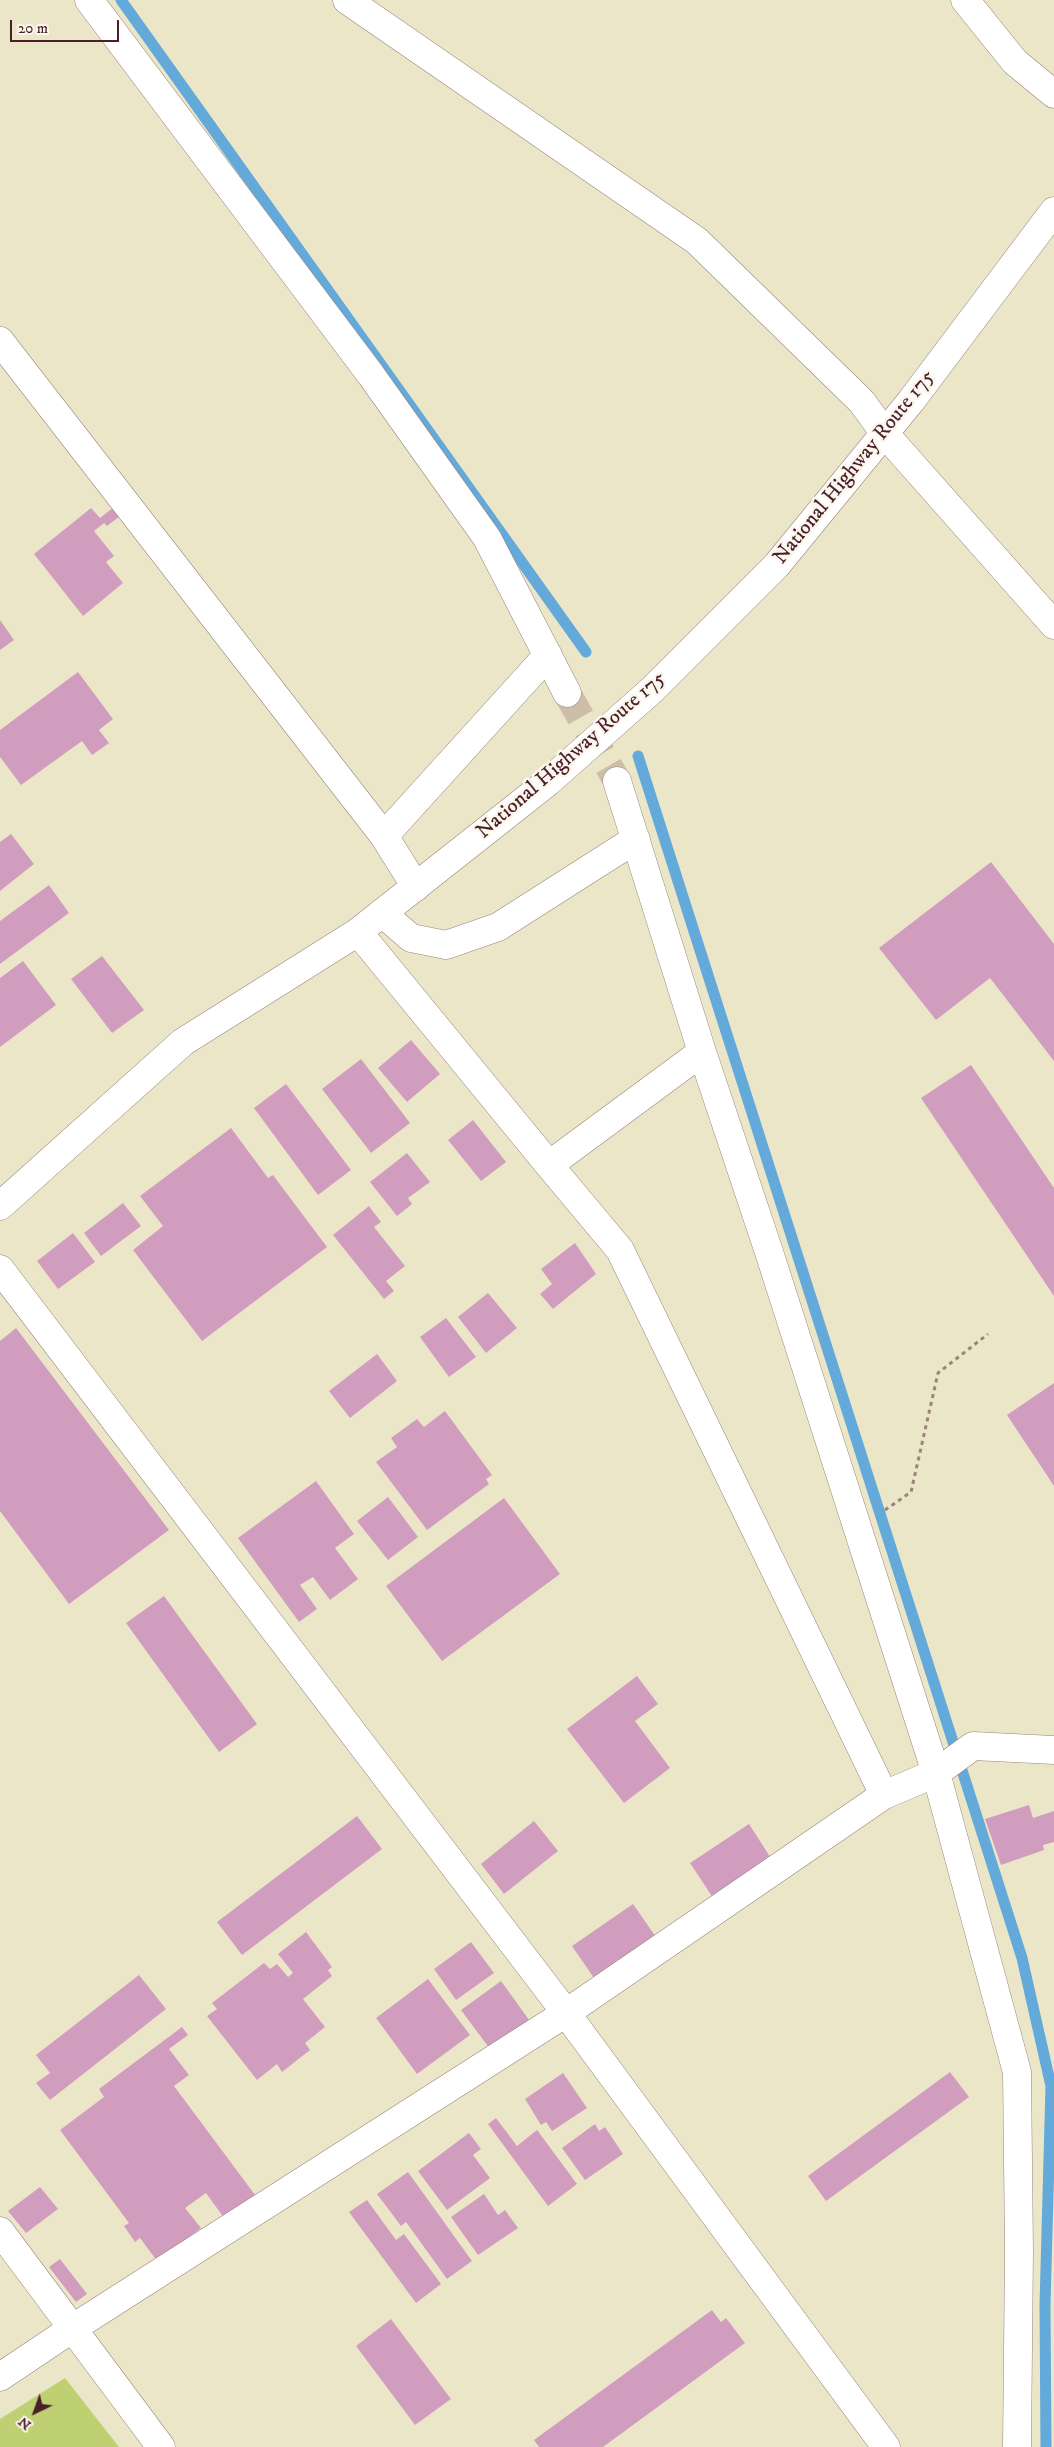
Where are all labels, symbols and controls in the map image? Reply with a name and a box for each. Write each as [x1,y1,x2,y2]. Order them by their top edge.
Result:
scale bar [12,10,121,42]
text: 20 m [18,19,48,38]
street label: National Highway Route 175 [769,366,941,570]
street label: National Highway Route 175 [472,667,672,845]
north arrow [10,2387,60,2437]
text: N [15,2413,35,2434]

